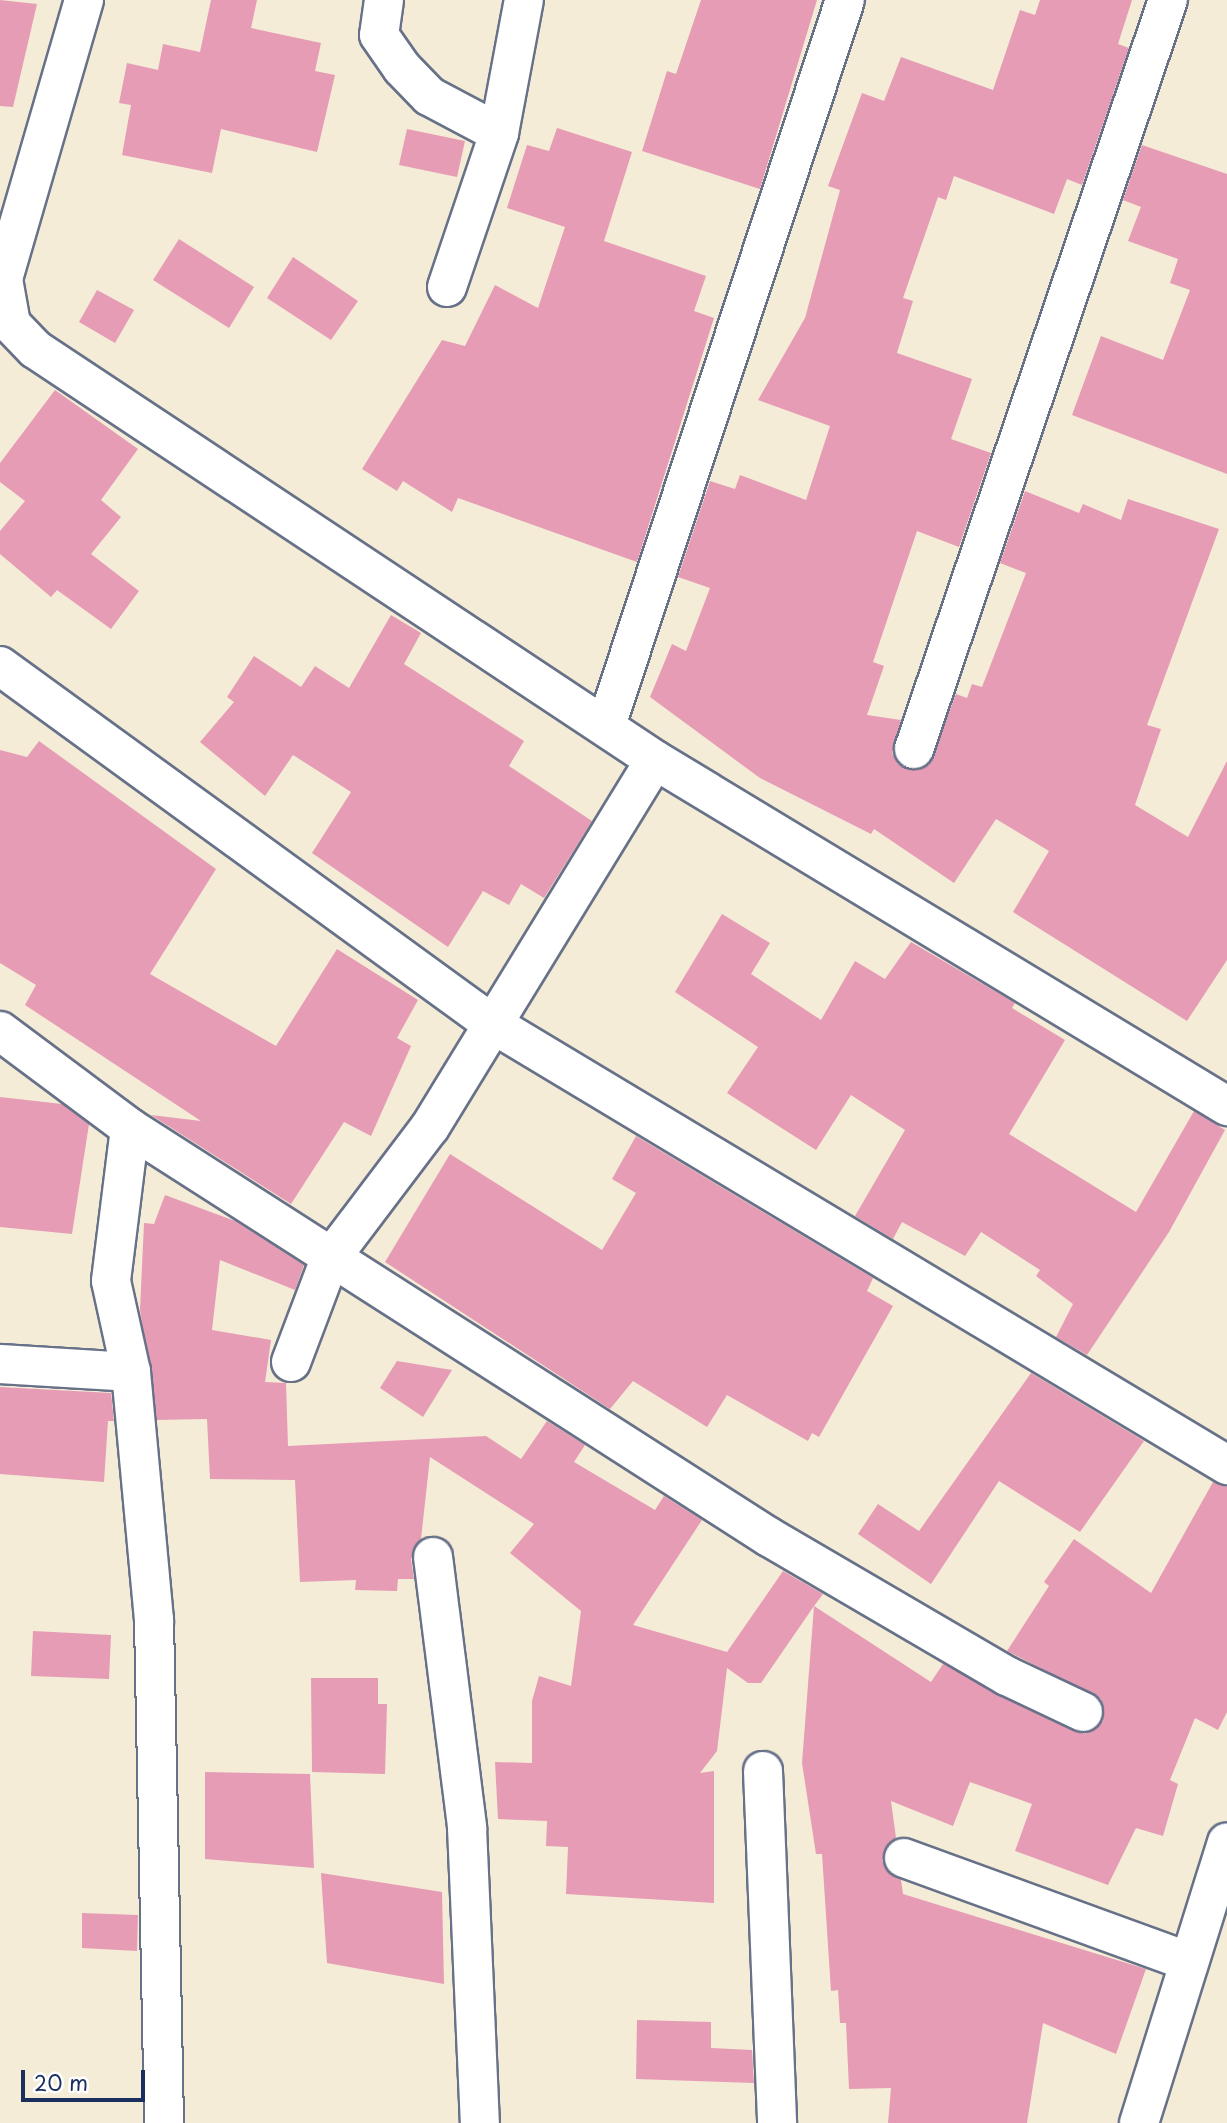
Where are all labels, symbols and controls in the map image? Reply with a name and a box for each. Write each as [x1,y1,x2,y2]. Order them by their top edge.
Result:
scale bar [24,2056,149,2100]
text: 20 m [34,2066,88,2098]

